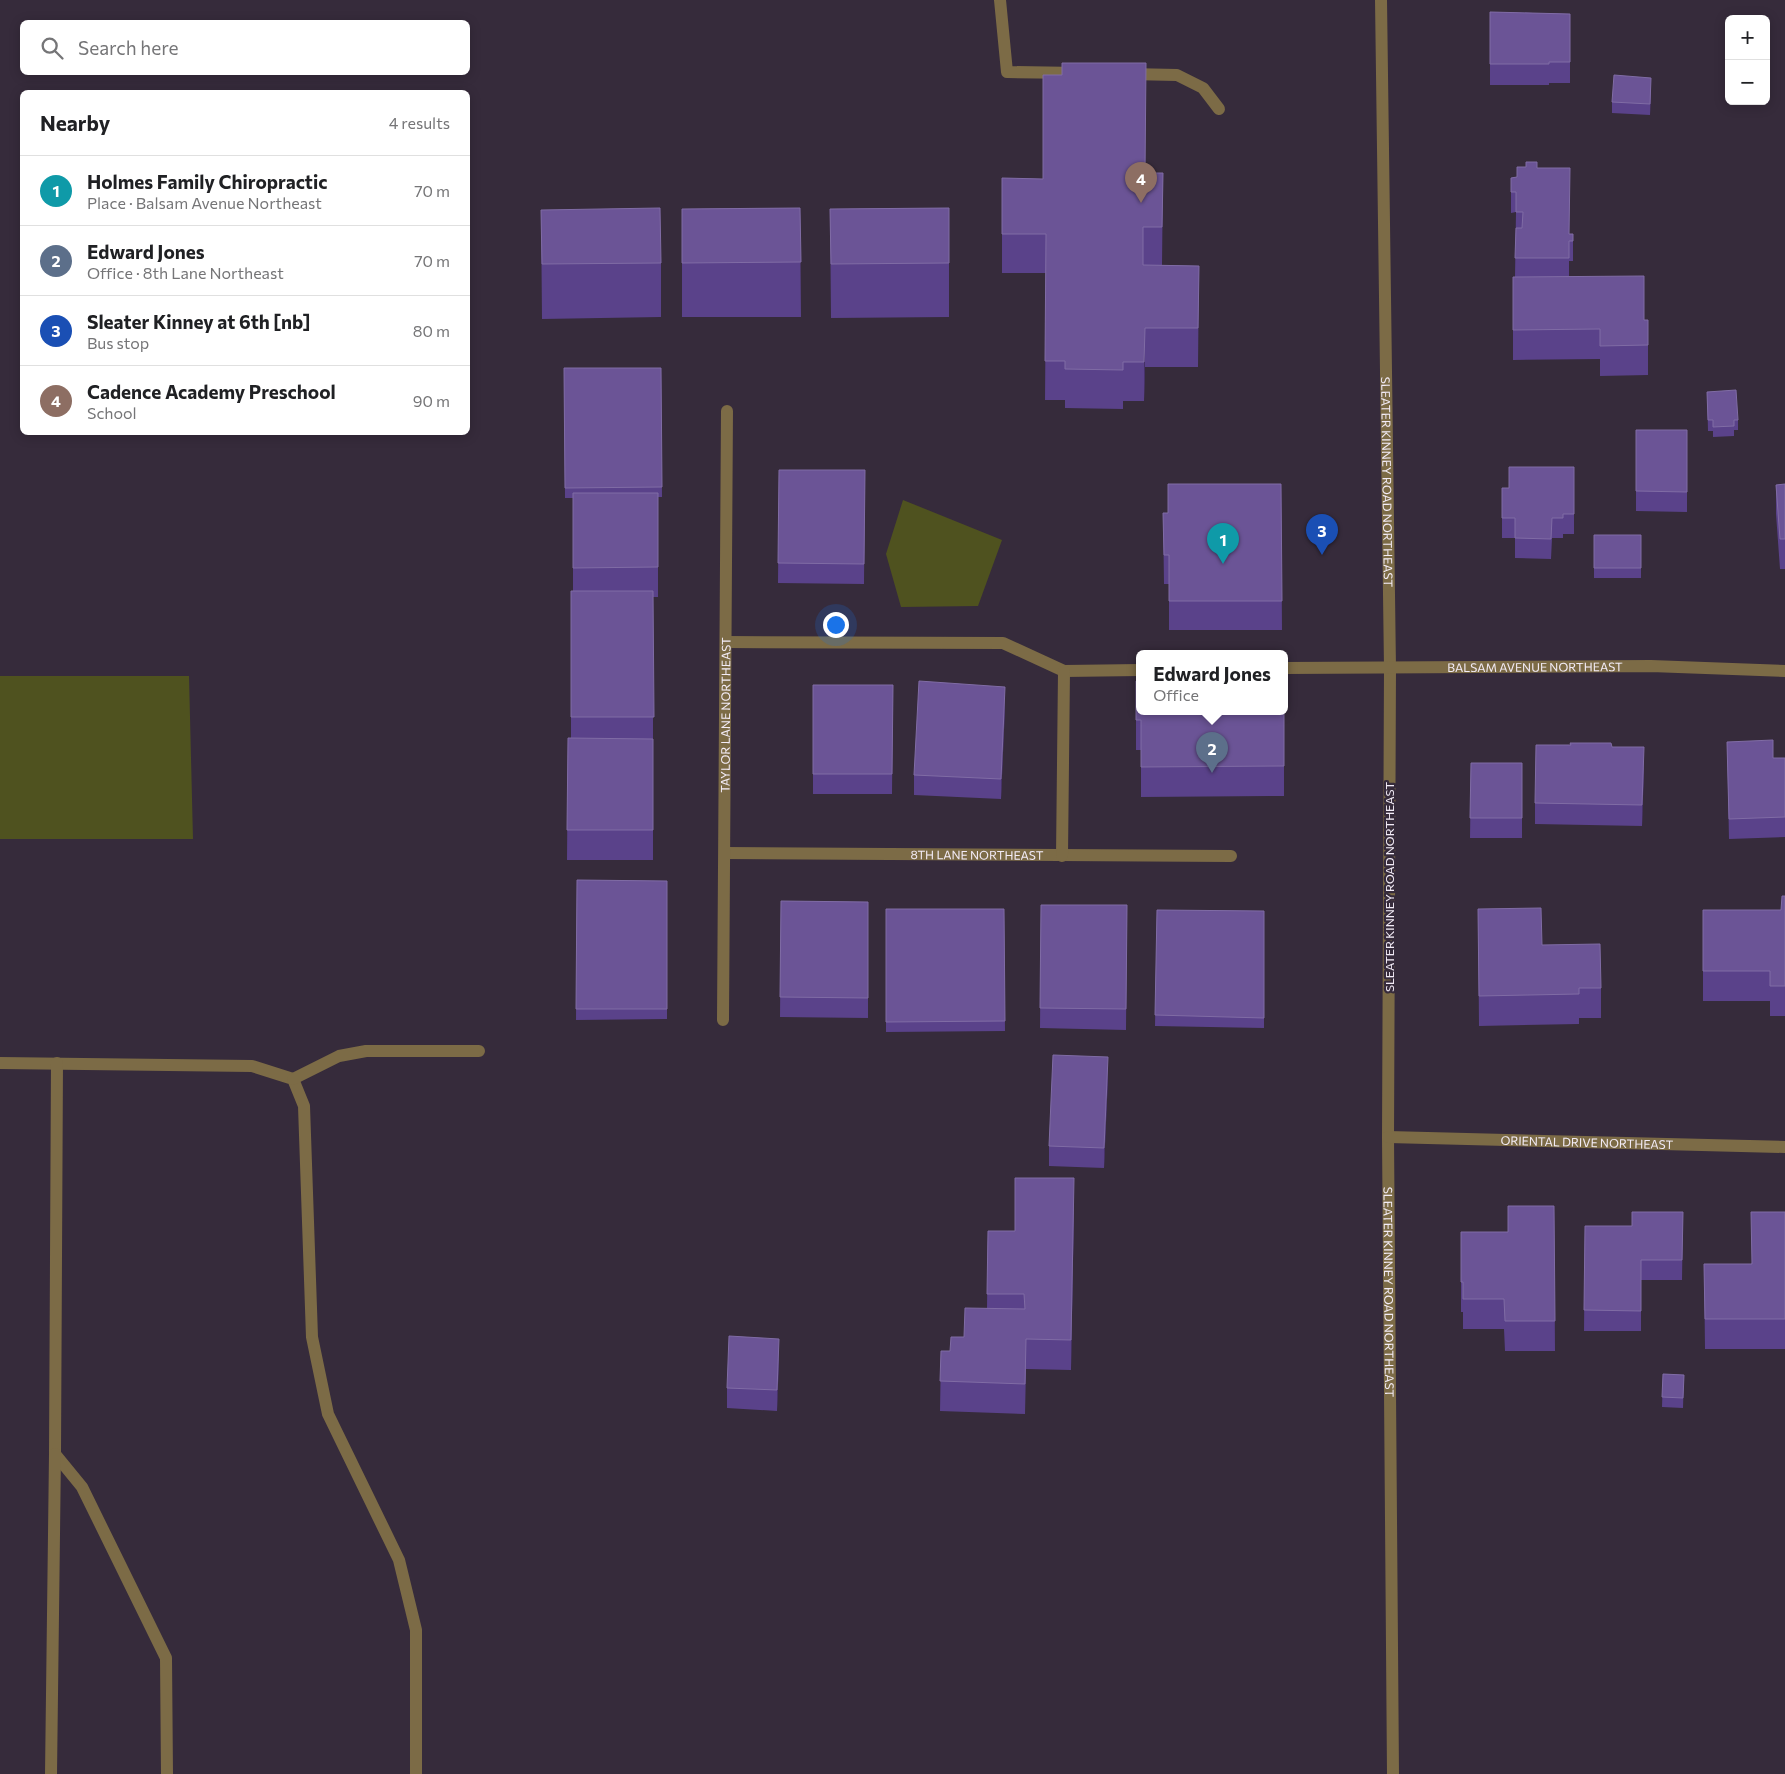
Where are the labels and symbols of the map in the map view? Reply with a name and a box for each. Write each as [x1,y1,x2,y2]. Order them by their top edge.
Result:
pin: 4 [1125,162,1157,203]
street label: SLEATER KINNEY ROAD NORTHEAST [1379,377,1396,588]
pin: 3 [1306,514,1338,555]
pin: 1 [1207,523,1239,564]
your location [823,612,849,638]
street label: TAYLOR LANE NORTHEAST [717,637,733,793]
street label: BALSAM AVENUE NORTHEAST [1447,659,1623,674]
pin: 2 [1196,732,1228,773]
street label: SLEATER KINNEY ROAD NORTHEAST [1382,782,1396,992]
street label: 8TH LANE NORTHEAST [910,847,1044,862]
street label: ORIENTAL DRIVE NORTHEAST [1500,1133,1674,1151]
street label: SLEATER KINNEY ROAD NORTHEAST [1381,1187,1397,1397]

